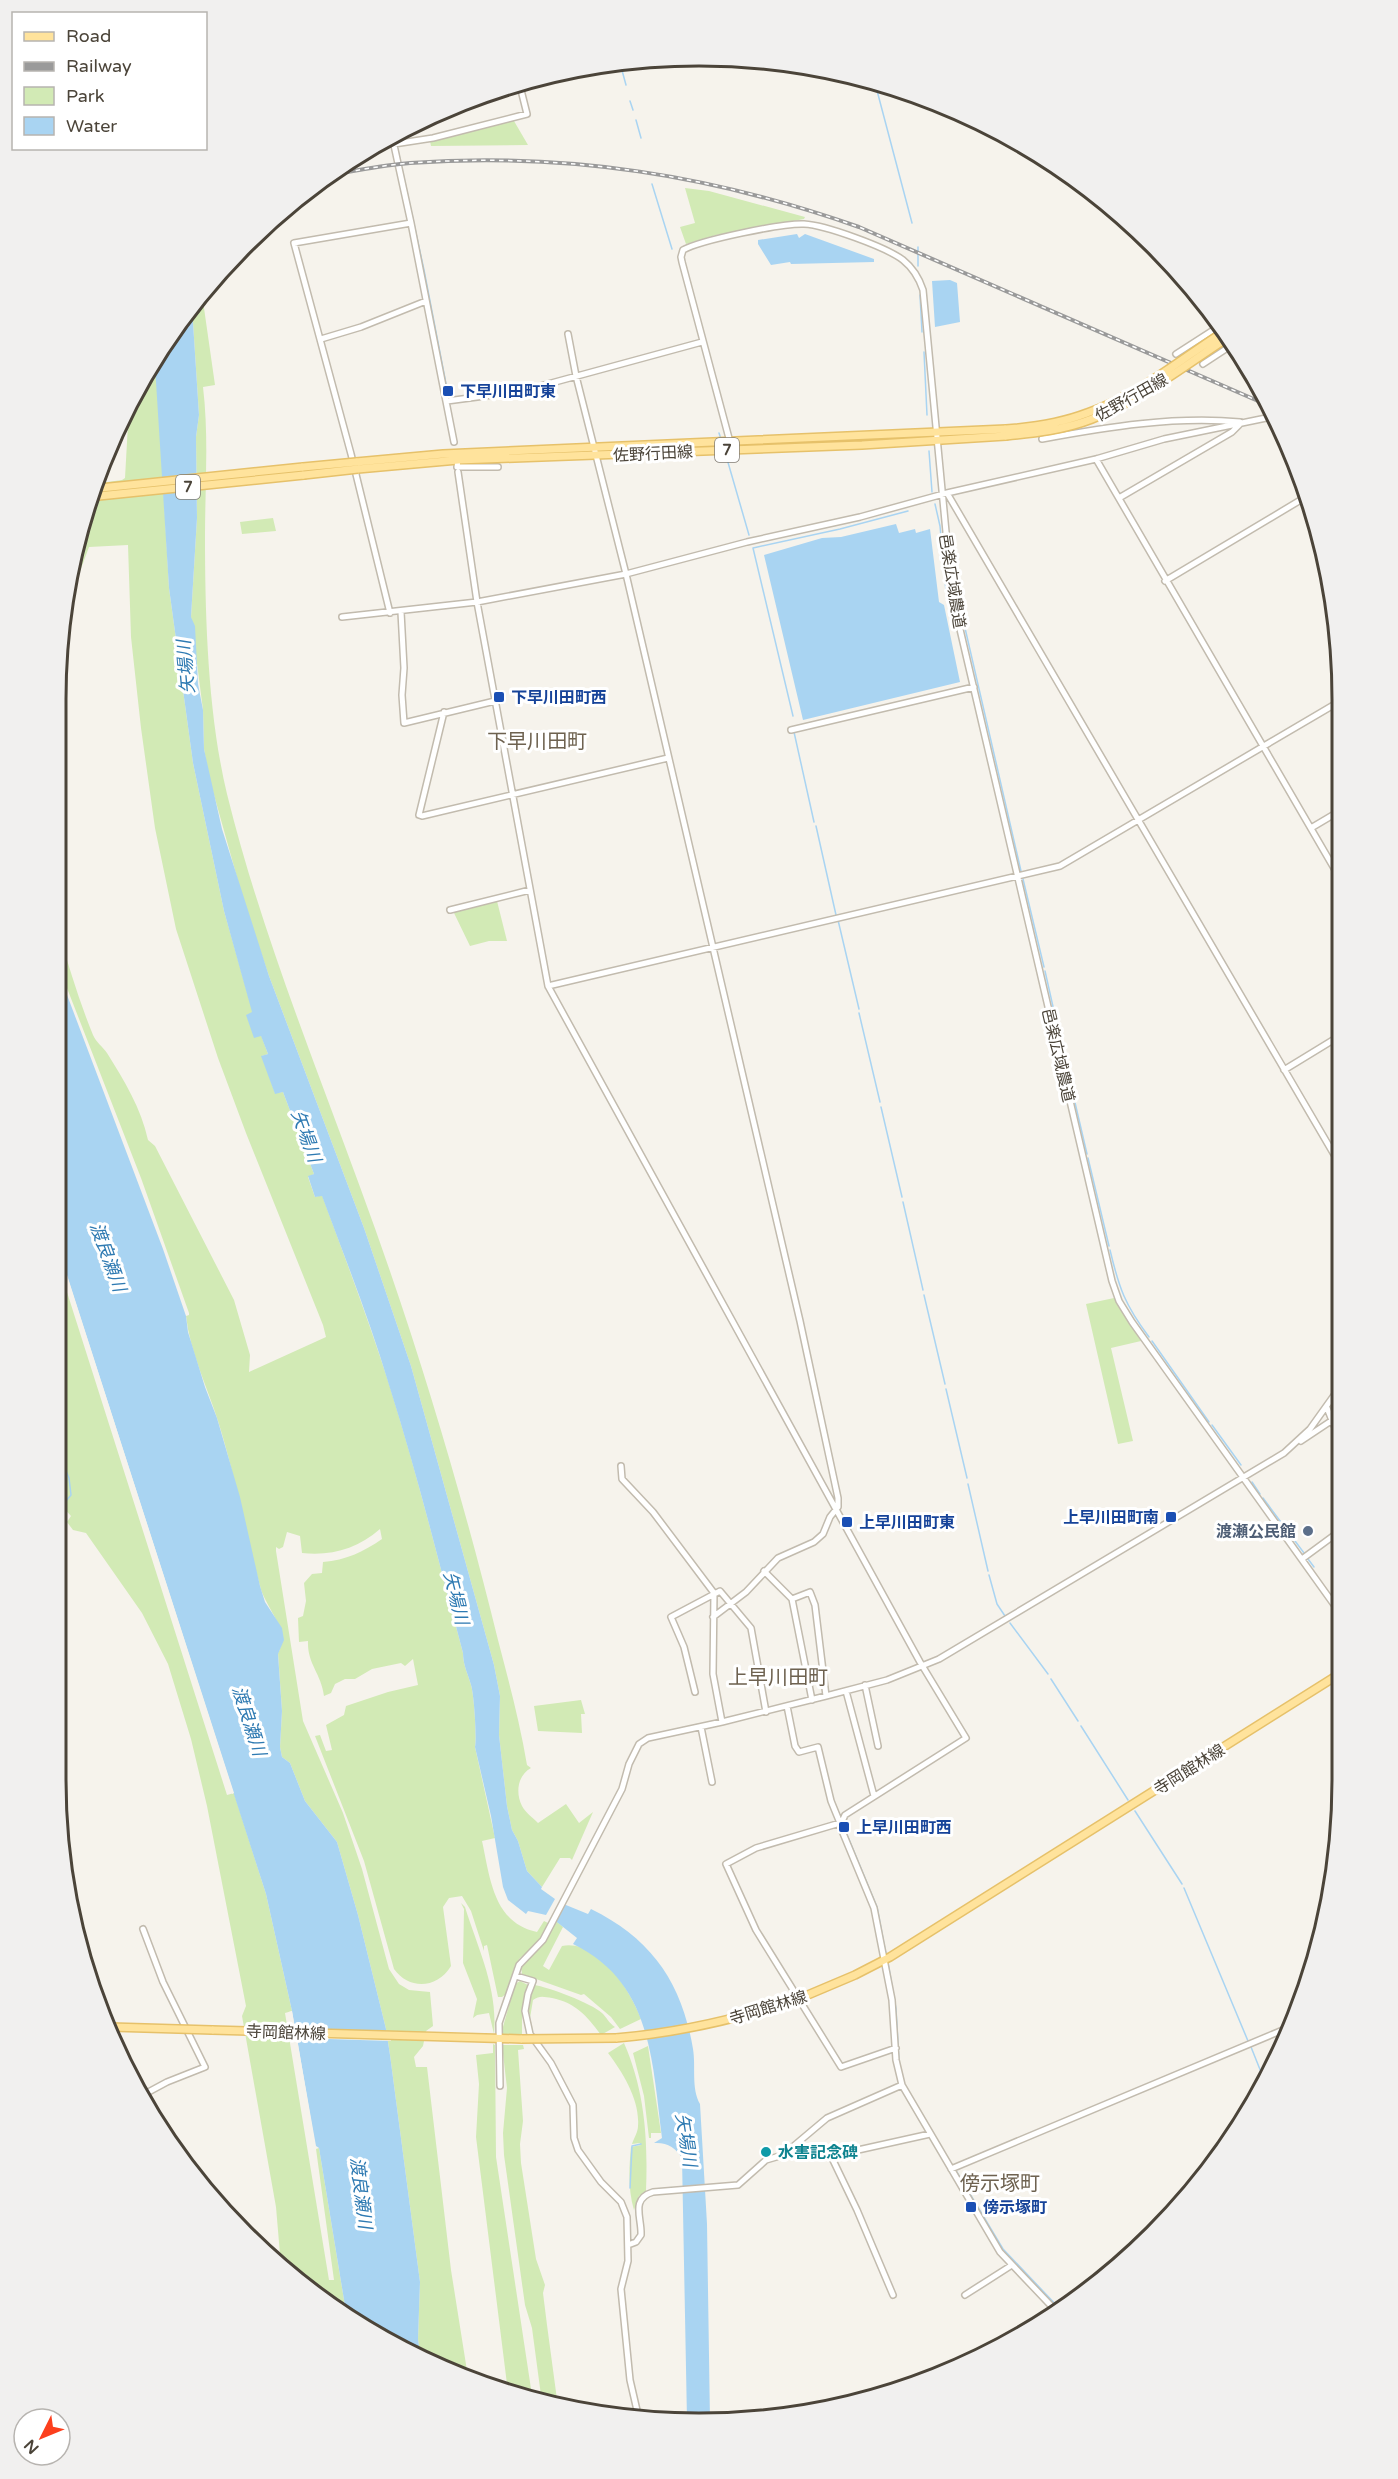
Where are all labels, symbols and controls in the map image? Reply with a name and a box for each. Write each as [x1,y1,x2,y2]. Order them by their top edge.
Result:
legend [12,12,207,150]
text: Road [66,25,111,47]
text: Railway [66,55,132,77]
text: Park [66,85,105,107]
text: Water [66,115,117,137]
street label: 佐野行田線 [1092,370,1171,426]
place label: 下早川田町東 [460,382,556,402]
marker: 下早川田町東 [441,384,455,398]
road number: 7 [715,438,739,462]
street label: 佐野行田線 [613,442,694,466]
road number: 7 [176,475,200,499]
street label: 邑楽広域農道 [935,532,969,630]
water label: 矢場川 [173,637,199,695]
place label: 下早川田町西 [511,688,607,708]
marker: 下早川田町西 [492,690,506,704]
district label: 下早川田町 [487,730,587,754]
street label: 邑楽広域農道 [1037,1006,1079,1104]
water label: 矢場川 [286,1107,326,1167]
water label: 渡良瀬川 [85,1219,131,1296]
place label: 上早川田町南 [1063,1508,1159,1528]
marker: 上早川田町南 [1164,1510,1178,1524]
place label: 上早川田町東 [859,1513,955,1533]
marker: 上早川田町東 [840,1515,854,1529]
place label: 渡瀬公民館 [1216,1522,1296,1542]
marker: 渡瀬公民館 [1301,1524,1315,1538]
water label: 矢場川 [439,1569,474,1629]
district label: 上早川田町 [728,1666,828,1690]
water label: 渡良瀬川 [227,1683,271,1761]
street label: 寺岡館林線 [1150,1740,1229,1800]
place label: 上早川田町西 [856,1818,952,1838]
marker: 上早川田町西 [837,1820,851,1834]
street label: 寺岡館林線 [727,1987,809,2029]
street label: 寺岡館林線 [246,2022,326,2044]
water label: 矢場川 [671,2112,701,2170]
place label: 水害記念碑 [778,2143,858,2163]
marker: 水害記念碑 [759,2145,773,2159]
water label: 渡良瀬川 [346,2156,377,2232]
district label: 傍示塚町 [960,2172,1040,2196]
place label: 傍示塚町 [983,2198,1047,2218]
marker: 傍示塚町 [964,2200,978,2214]
north arrow [12,2407,72,2467]
text: N [20,2435,43,2458]

